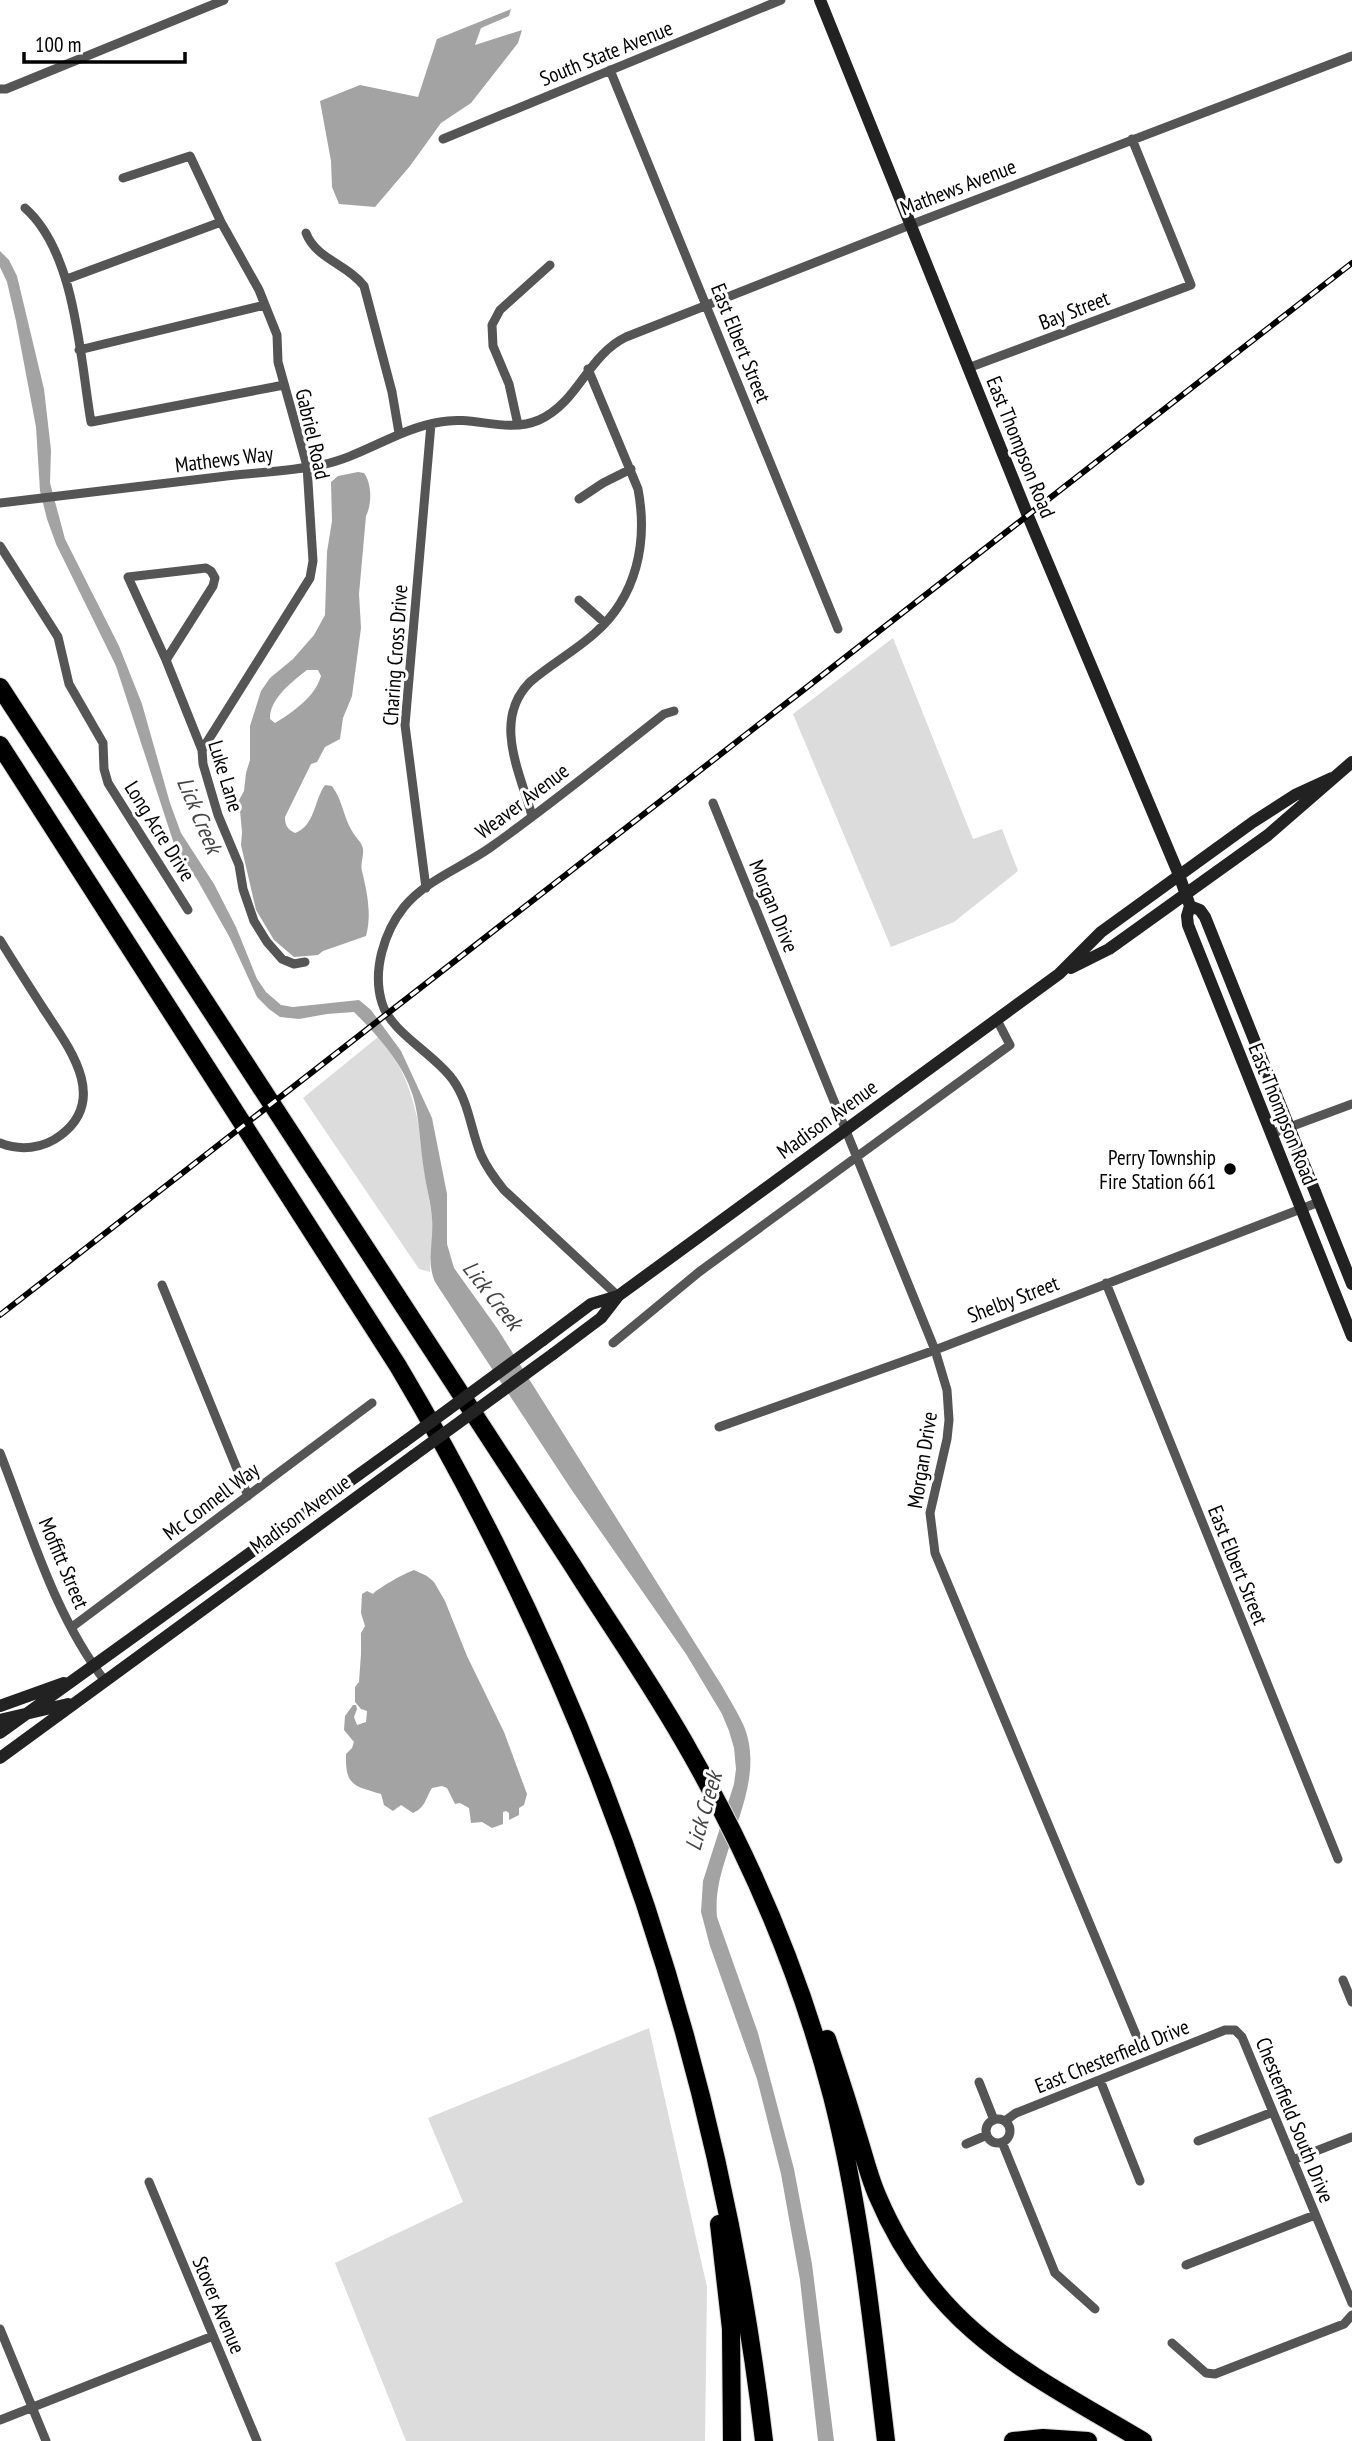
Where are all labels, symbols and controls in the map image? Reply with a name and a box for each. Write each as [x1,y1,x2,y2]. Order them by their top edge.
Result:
street label: South State Avenue [536,14,676,92]
scale bar [24,21,186,65]
text: 100 m [35,31,81,58]
street label: Mathews Avenue [896,153,1020,221]
street label: East Elbert Street [705,279,777,407]
street label: Bay Street [1035,284,1113,336]
street label: East Thompson Road [980,372,1062,522]
street label: Gabriel Road [289,386,337,482]
street label: Mathews Way [173,440,275,478]
street label: Charing Cross Drive [377,584,413,726]
street label: Luke Lane [202,737,250,815]
street label: Weaver Avenue [470,757,574,845]
water label: Lick Creek [171,772,230,860]
street label: Long Acre Drive [119,776,201,886]
street label: Morgan Drive [743,856,805,956]
street label: East Thompson Road [1242,1039,1324,1189]
street label: Madison Avenue [771,1073,883,1165]
place label: Perry Township Fire Station 661 [1099,1144,1216,1195]
marker: Perry Township Fire Station 661 [1222,1161,1238,1177]
water label: Lick Creek [457,1254,531,1338]
street label: Shelby Street [963,1269,1063,1329]
street label: Morgan Drive [901,1410,943,1510]
street label: Mc Connell Way [157,1456,265,1546]
street label: Madison Avenue [244,1468,356,1560]
street label: East Elbert Street [1202,1501,1274,1629]
street label: Moffitt Street [33,1513,95,1613]
water label: Lick Creek [678,1765,729,1854]
street label: East Chesterfield Drive [1031,2013,1193,2099]
street label: Chesterfield South Drive [1250,2033,1340,2207]
street label: Stover Avenue [186,2252,252,2358]

